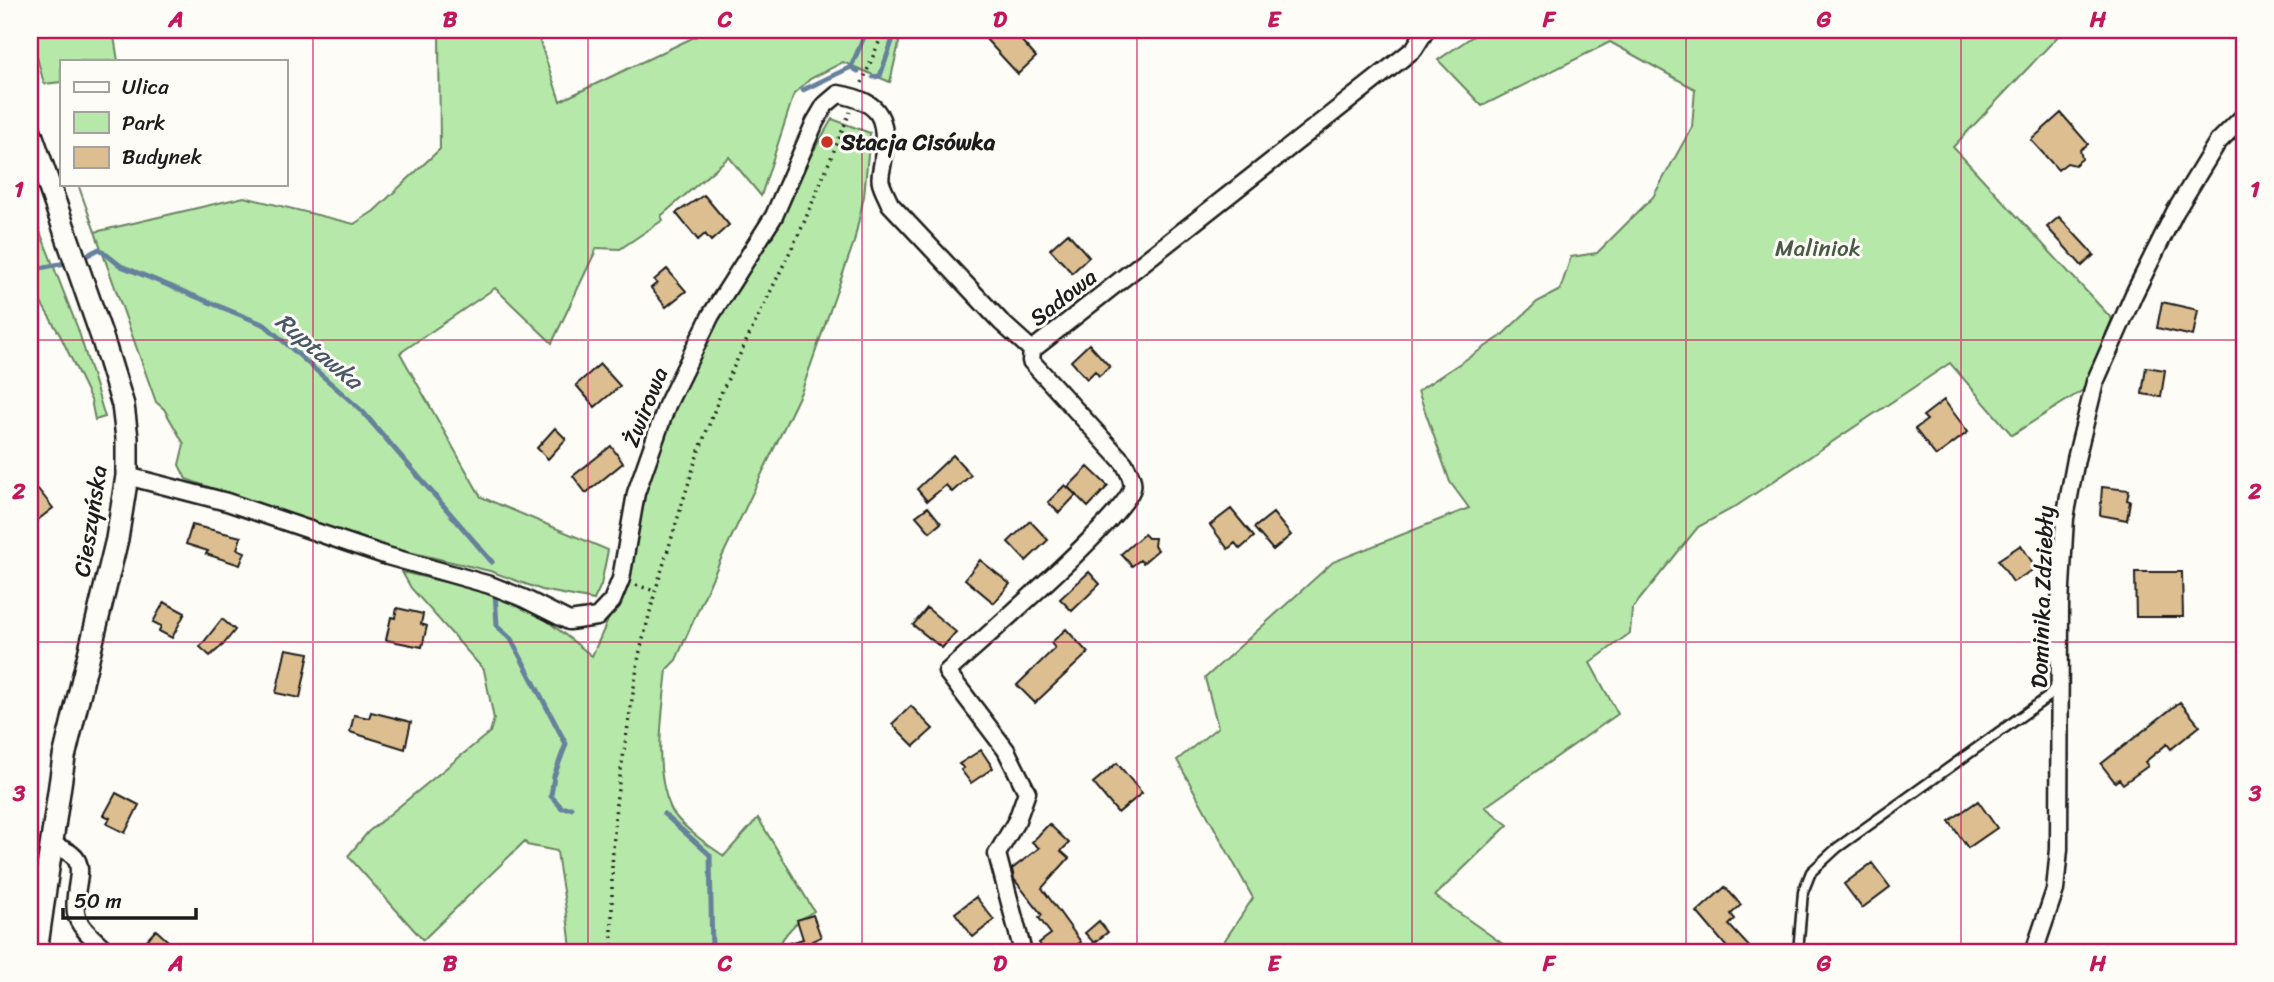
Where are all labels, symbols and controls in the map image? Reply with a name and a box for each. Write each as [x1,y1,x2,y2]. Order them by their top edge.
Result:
text: A [167,0,184,40]
text: B [443,0,458,40]
text: C [717,0,733,40]
text: D [993,0,1008,40]
text: E [1268,0,1283,40]
text: F [1542,0,1557,40]
text: G [1816,0,1832,40]
text: H [2089,0,2107,40]
legend [60,60,287,186]
text: Ulica [122,68,169,106]
text: Park [122,104,165,142]
place label: Stacja Cisówka [840,122,996,163]
marker: Stacja Cisówka [819,134,835,150]
text: Budynek [122,138,203,176]
text: 1 [14,169,24,210]
text: 1 [2250,169,2260,210]
park label: Maliniok [1775,228,1861,269]
street label: Sadowa [1020,257,1107,337]
water label: Ruptawka [266,301,374,402]
street label: Żwirowa [611,360,680,453]
street label: Cieszyńska [61,462,120,580]
text: 2 [11,471,26,512]
text: 2 [2247,471,2262,512]
street label: Dominika Zdziebły [2019,505,2066,689]
text: 3 [12,773,26,814]
text: 3 [2248,773,2262,814]
scale bar [63,877,196,921]
text: 50 m [74,882,122,920]
text: A [167,943,184,982]
text: B [443,943,458,982]
text: C [717,943,733,982]
text: D [993,943,1008,982]
text: E [1268,943,1283,982]
text: F [1542,943,1557,982]
text: G [1816,943,1832,982]
text: H [2089,943,2107,982]

